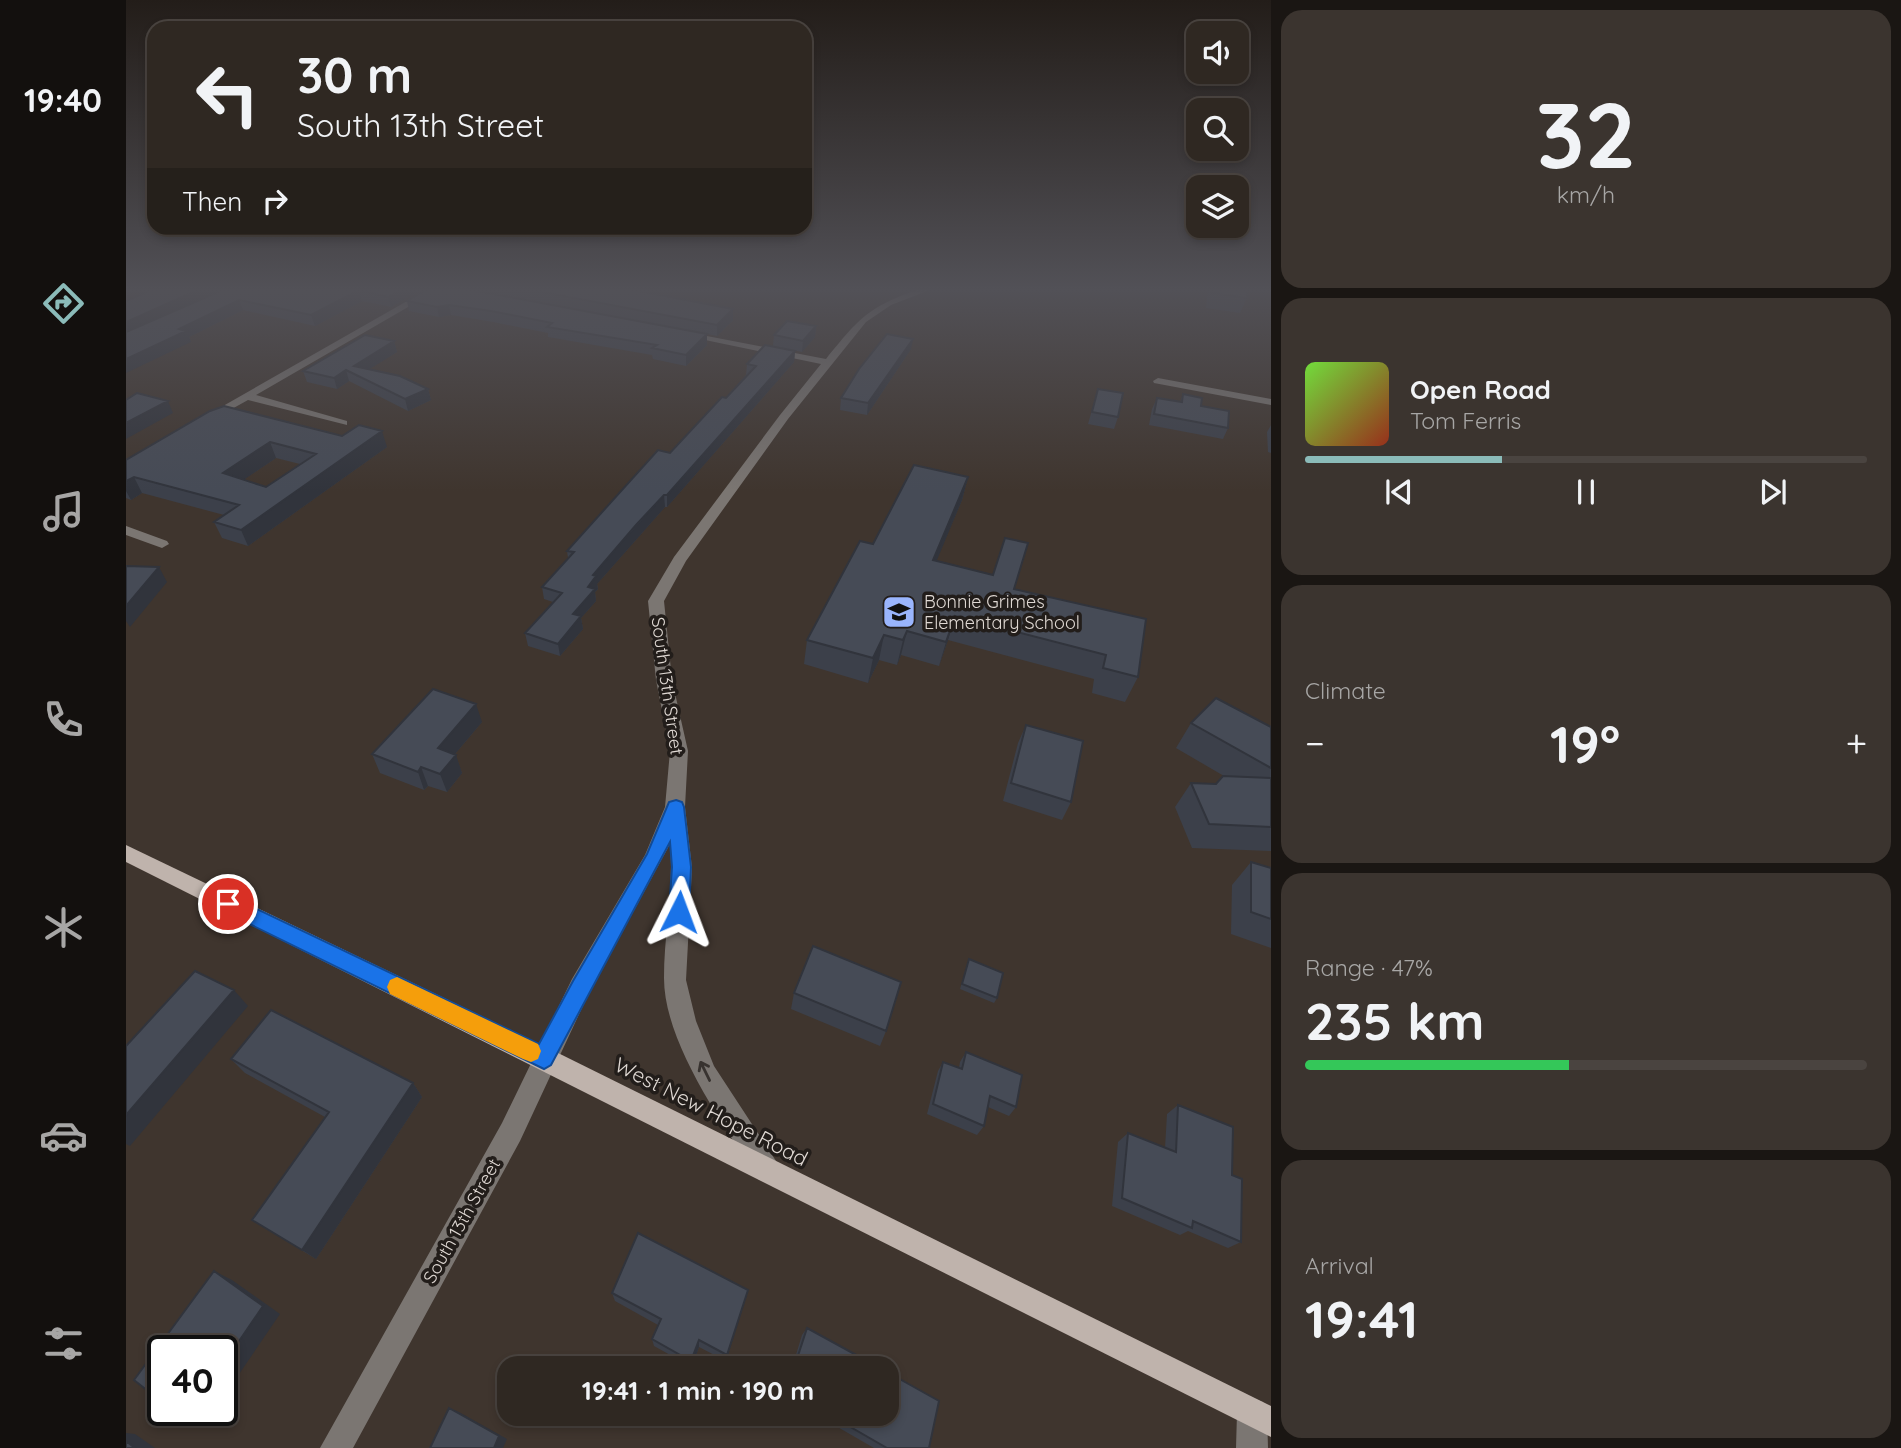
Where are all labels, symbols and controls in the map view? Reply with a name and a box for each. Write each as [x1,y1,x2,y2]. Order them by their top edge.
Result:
map controls [1186,21,1249,238]
button: sound [1186,21,1249,84]
text: 30 m [297,44,412,105]
icon: left [182,49,273,140]
text: 32 [1536,77,1636,191]
text: 19:40 [24,80,102,120]
button: search [1186,98,1249,161]
text: South 13th Street [297,105,544,145]
button: layers [1186,175,1249,238]
text: km/h [1557,180,1615,209]
icon: right [256,182,294,220]
text: Then [182,185,242,218]
icon: directions [39,279,88,328]
text: Open Road [1410,373,1551,406]
text: Tom Ferris [1410,406,1521,435]
icon: previous [1380,473,1418,511]
icon: pause [1567,473,1605,511]
icon: next [1754,473,1792,511]
icon: music [39,487,88,536]
place label: Bonnie Grimes Elementary School [924,590,1080,634]
school or university icon: Bonnie Grimes Elementary School [880,593,918,631]
street label: South 13th Street [646,616,689,756]
text: Climate [1305,676,1386,705]
icon: phone [39,695,88,744]
text: 19° [1550,711,1620,776]
text: − [1305,719,1325,767]
text: + [1846,719,1867,767]
pin [198,874,258,934]
position arrow [642,875,716,949]
icon: arrive [209,885,247,923]
icon: climate [39,903,88,952]
text: Range · 47% [1305,953,1433,982]
text: 235 km [1305,988,1485,1053]
street label: West New Hope Road [610,1051,812,1171]
one-way arrow [698,1061,711,1082]
icon: car [39,1111,88,1160]
street label: South 13th Street [418,1154,505,1287]
text: Arrival [1305,1251,1374,1280]
text: 19:41 [1305,1286,1418,1351]
icon: filters [39,1319,88,1368]
speed limit sign: 40 [147,1335,238,1426]
text: 19:41 · 1 min · 190 m [582,1374,814,1407]

